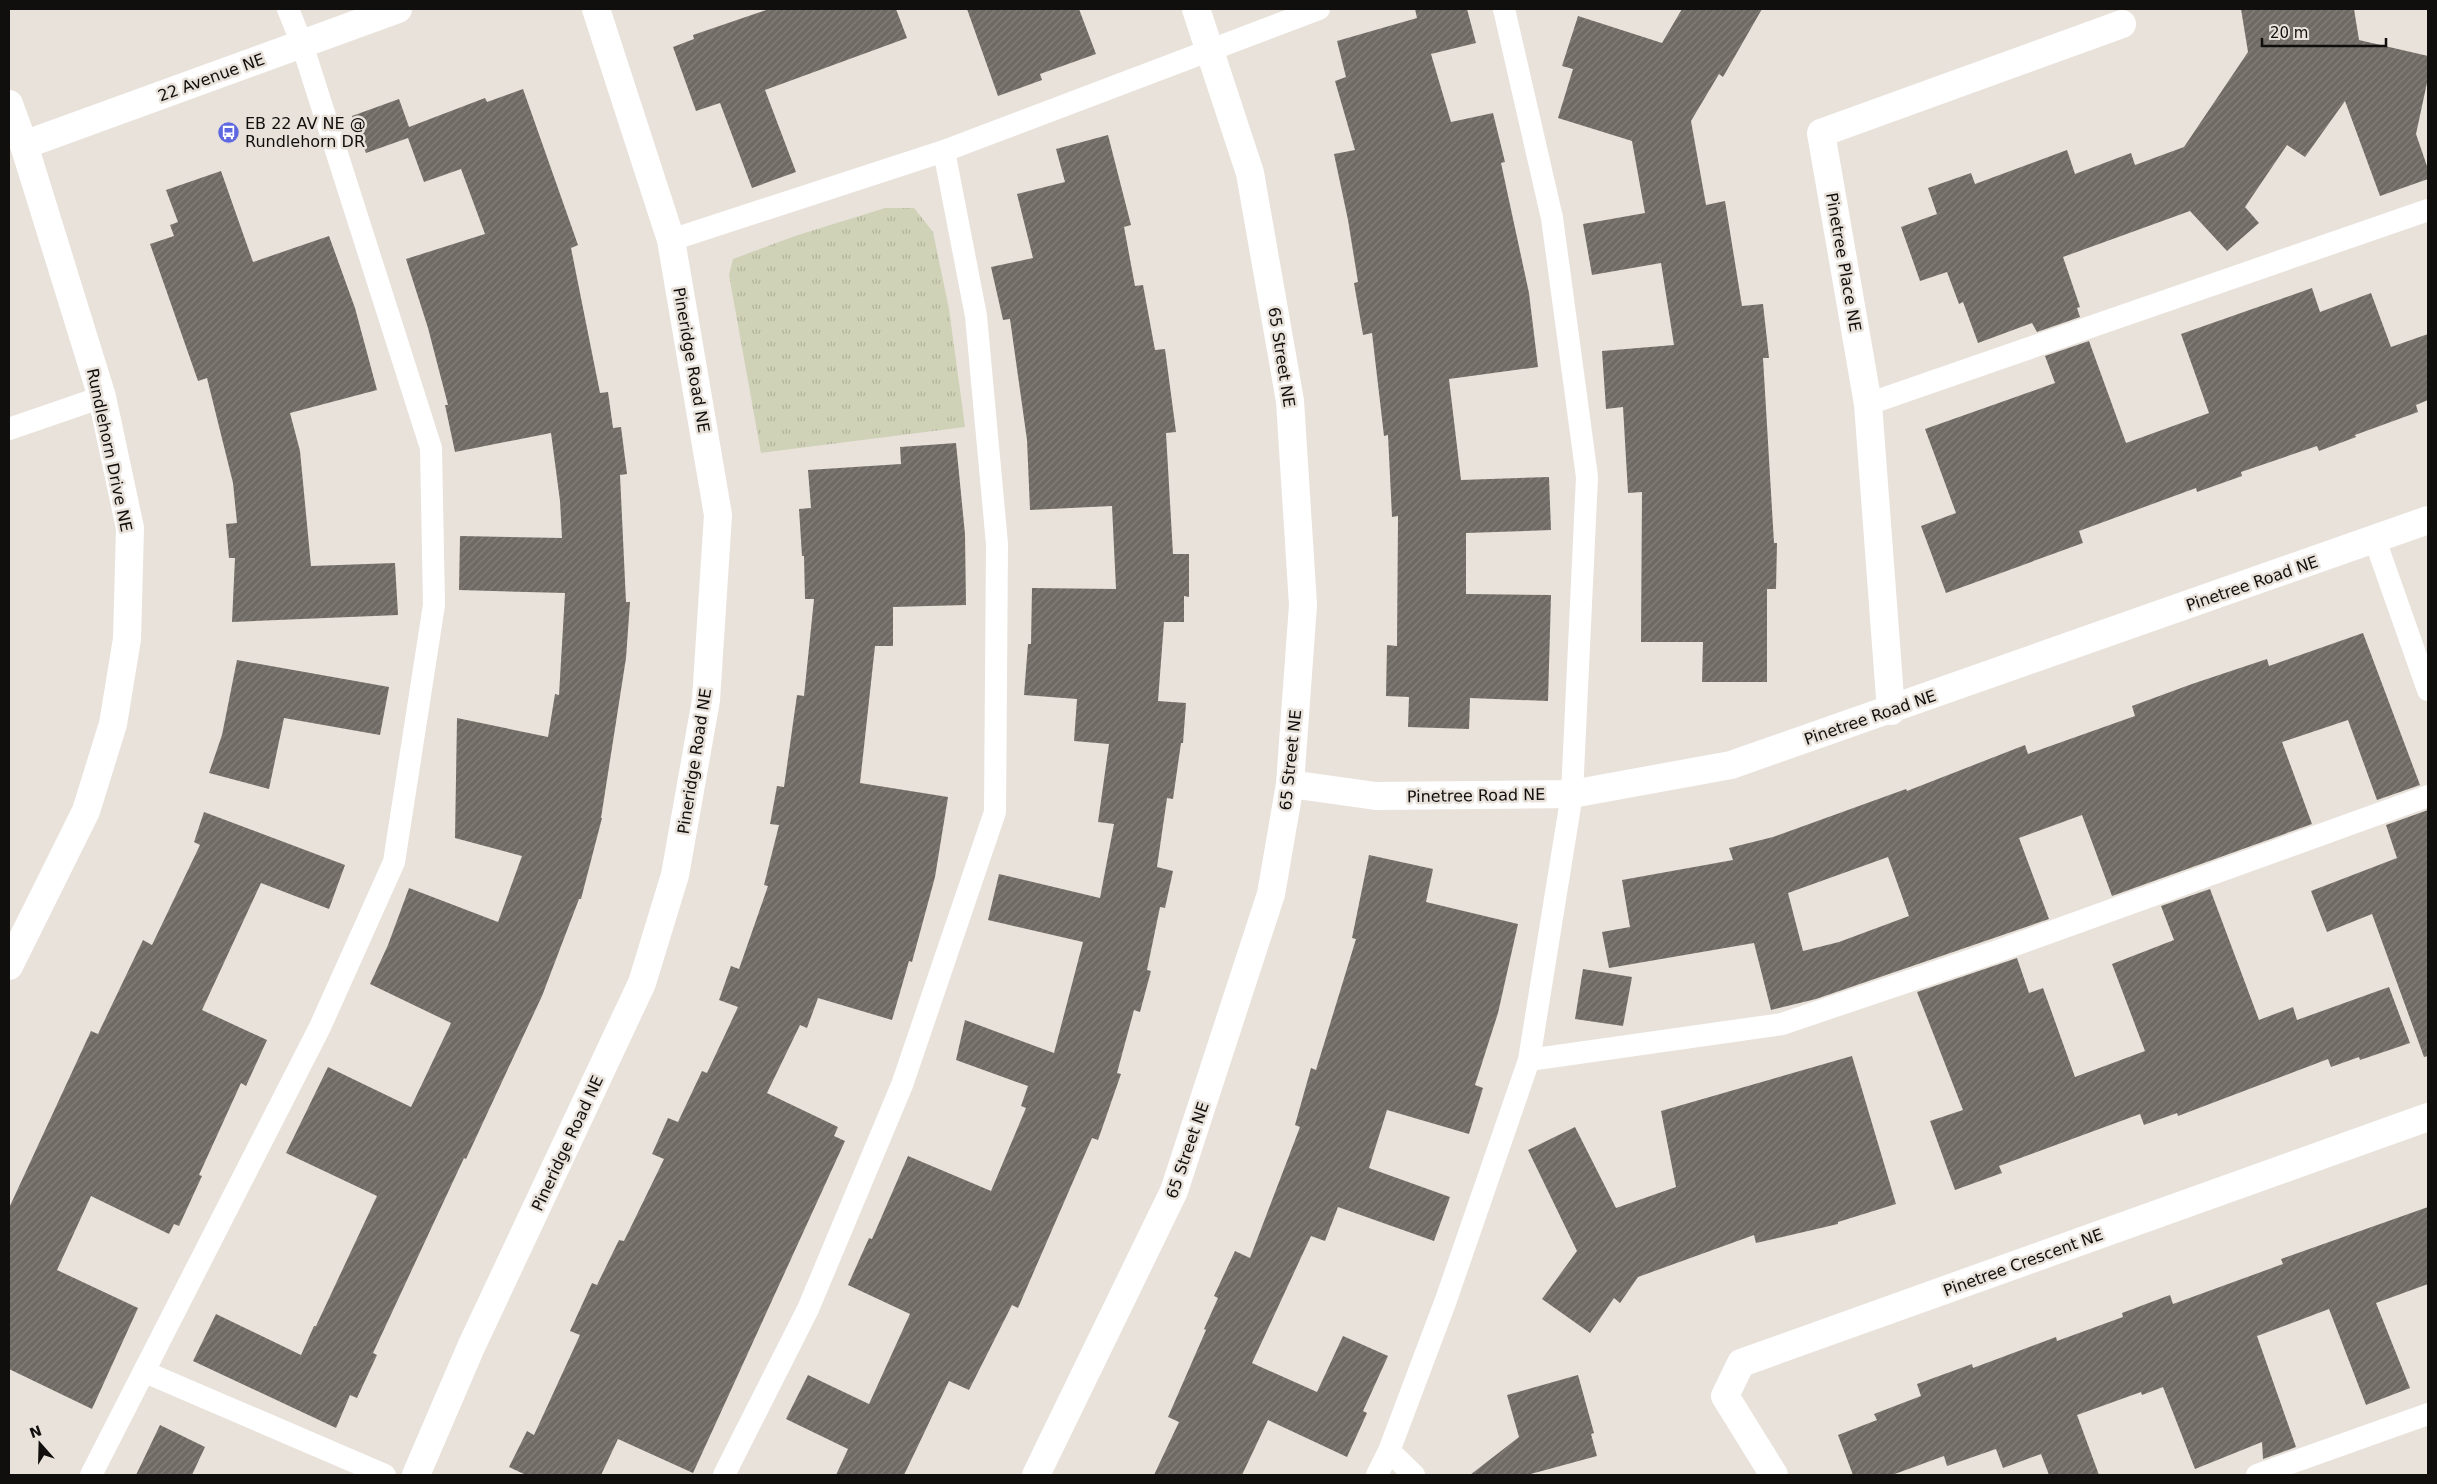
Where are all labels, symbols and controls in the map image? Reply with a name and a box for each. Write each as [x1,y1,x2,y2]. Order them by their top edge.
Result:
scale bar [2262,15,2386,47]
text: 20 m [2270,24,2308,42]
street label: 22 Avenue NE [155,49,267,106]
place label: EB 22 AV NE @ Rundlehorn DR [245,114,366,151]
bus stop icon: EB 22 AV NE @ Rundlehorn DR [217,120,241,144]
street label: Pinetree Place NE [1822,191,1865,333]
street label: Pineridge Road NE [669,286,714,434]
street label: 65 Street NE [1264,306,1299,409]
street label: Rundlehorn Drive NE [83,367,136,533]
street label: Pinetree Road NE [2184,552,2321,615]
street label: Pinetree Road NE [1802,686,1939,749]
street label: Pineridge Road NE [674,687,715,835]
street label: 65 Street NE [1276,709,1305,811]
street label: Pinetree Road NE [1407,785,1545,806]
street label: Pineridge Road NE [528,1072,607,1214]
street label: 65 Street NE [1162,1099,1213,1201]
street label: Pinetree Crescent NE [1941,1225,2106,1300]
north arrow [15,1419,65,1469]
text: N [27,1422,44,1441]

